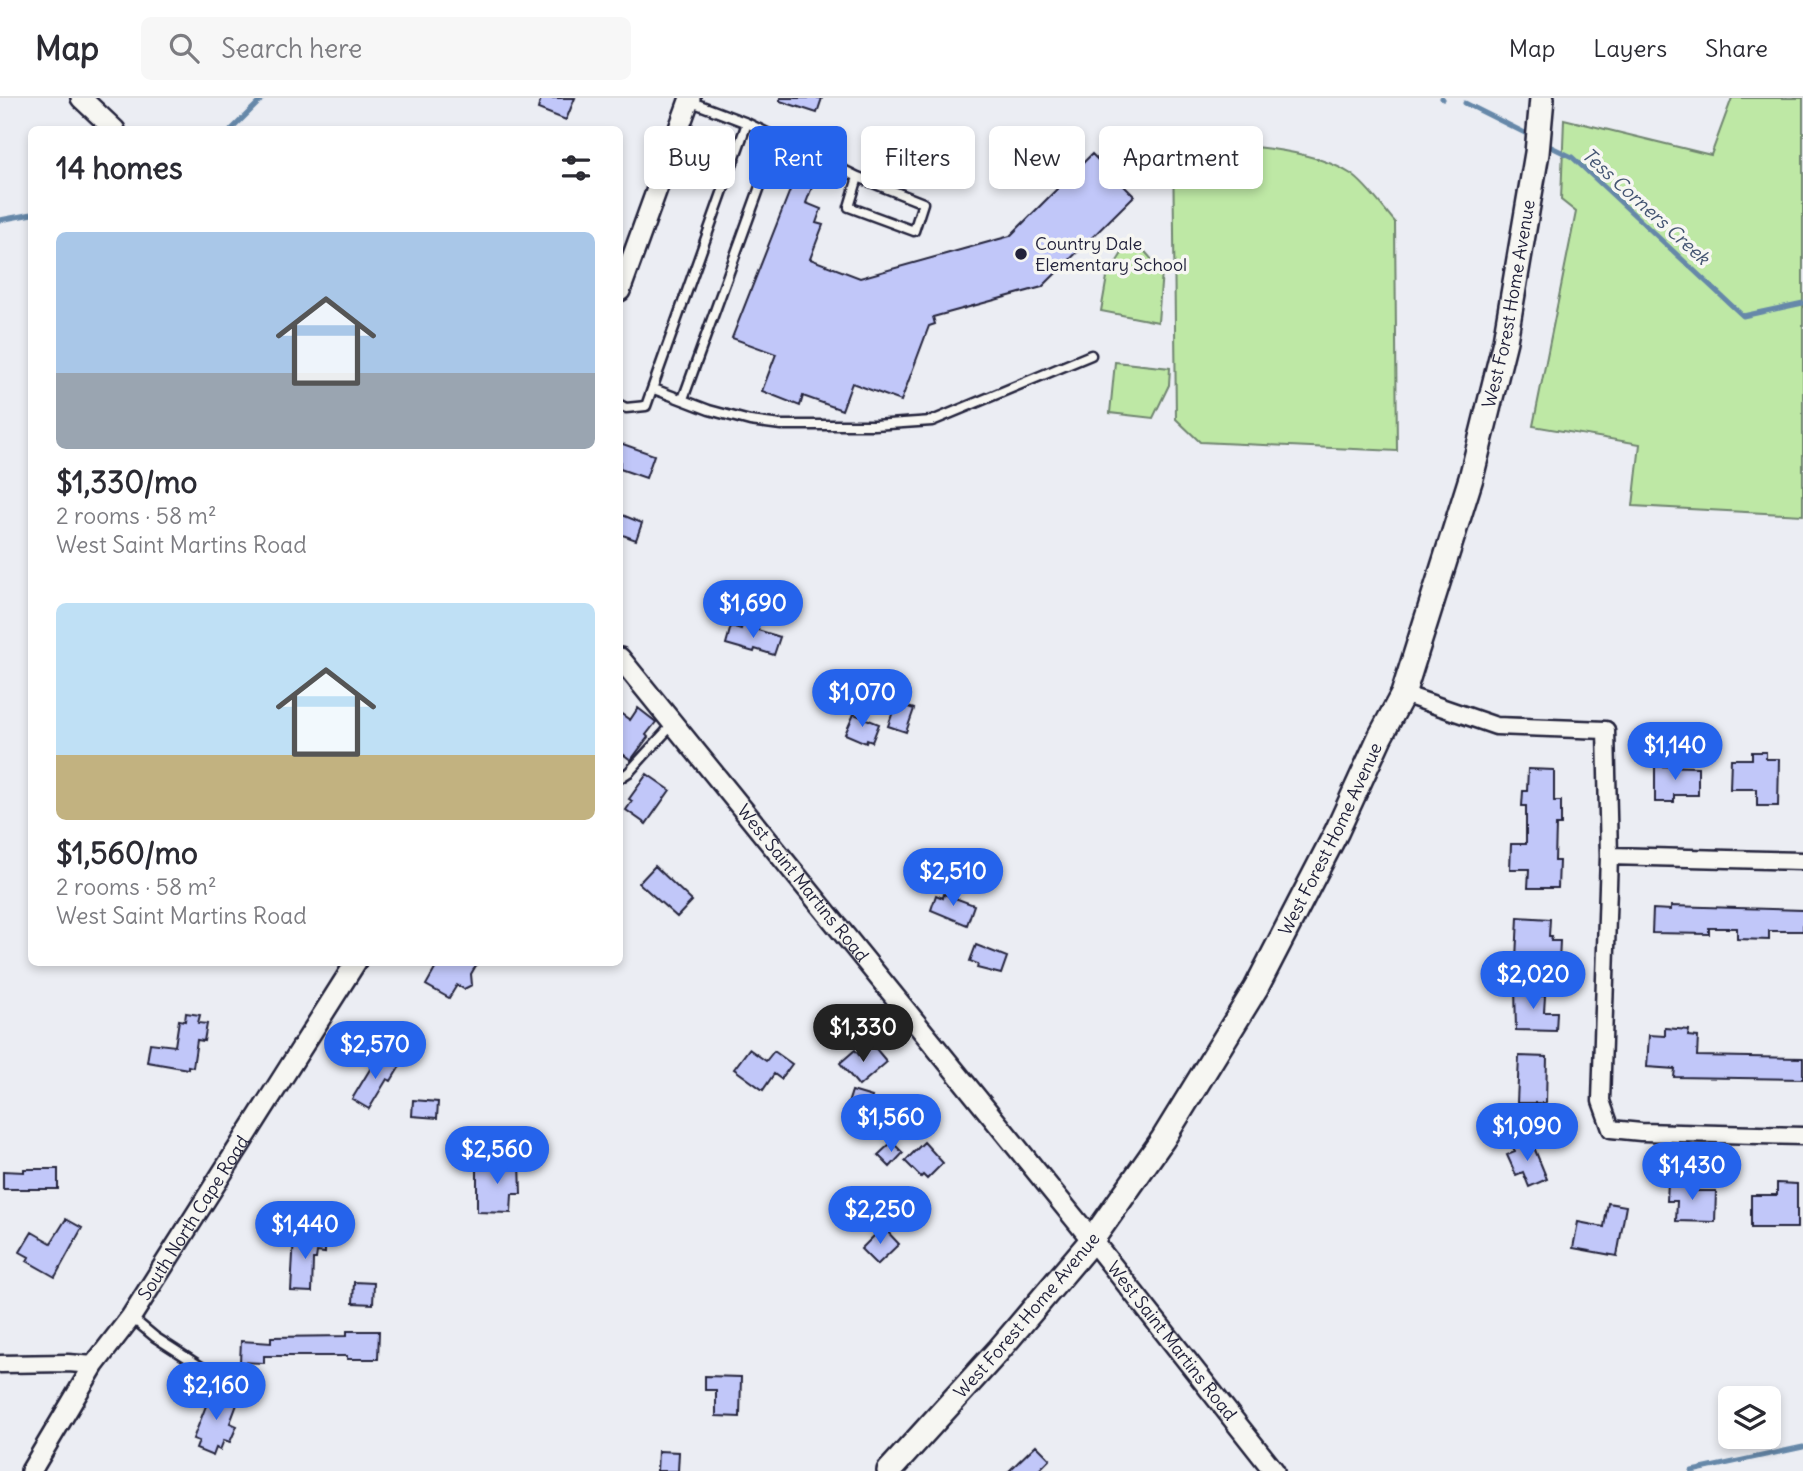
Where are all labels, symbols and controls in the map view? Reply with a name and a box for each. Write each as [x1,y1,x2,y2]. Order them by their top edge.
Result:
search box [141,17,631,80]
text: Map [35,27,99,69]
icon: search [165,29,203,67]
text: Search here [221,32,362,65]
text: Map [1509,33,1555,63]
text: Layers [1593,33,1667,63]
text: Share [1705,33,1768,63]
chip: Buy [644,126,735,189]
chip: Rent [749,126,847,189]
chip: Filters [861,126,975,189]
chip: New [989,126,1085,189]
chip: Apartment [1099,126,1263,189]
water label: Tess Corners Creek [1577,142,1716,270]
text: 14 homes [56,149,183,187]
icon: filters [557,149,595,187]
street label: West Forest Home Avenue [1477,198,1540,410]
place label: Country Dale Elementary School [1035,232,1187,276]
marker: Country Dale Elementary School [1013,246,1029,262]
icon: home [263,278,389,404]
text: $1,330/mo [56,463,197,501]
text: 2 rooms · 58 m² [56,501,217,530]
text: West Saint Martins Road [56,530,307,559]
pin: $1,690 [696,580,810,640]
text: $1,690 [719,588,787,617]
icon: home [263,649,389,775]
pin: $1,070 [805,670,919,729]
text: $1,070 [828,677,896,706]
pin: $1,140 [1618,722,1732,782]
text: $1,140 [1644,730,1706,759]
street label: West Forest Home Avenue [1273,739,1387,939]
street label: West Saint Martins Road [732,799,874,967]
text: $1,560/mo [56,834,198,872]
pin: $2,510 [896,848,1010,908]
text: $2,510 [919,856,987,885]
text: 2 rooms · 58 m² [56,872,217,901]
text: West Saint Martins Road [56,901,307,930]
pin: $2,020 [1476,951,1590,1011]
text: $2,020 [1496,959,1570,988]
pin: $1,330 [806,1004,920,1064]
text: $1,330 [829,1012,897,1041]
pin: $2,570 [318,1021,432,1081]
text: $2,570 [340,1029,410,1058]
pin: $1,560 [834,1094,948,1154]
text: $1,560 [857,1102,925,1131]
pin: $1,090 [1470,1104,1584,1163]
text: $1,090 [1492,1111,1562,1140]
pin: $2,560 [440,1126,554,1186]
street label: South North Cape Road [133,1131,254,1304]
text: $2,560 [461,1134,533,1163]
pin: $1,430 [1635,1142,1749,1202]
text: $1,430 [1658,1150,1726,1179]
pin: $2,250 [823,1186,937,1246]
text: $2,250 [844,1194,916,1223]
pin: $1,440 [248,1202,362,1261]
text: $1,440 [271,1209,339,1238]
street label: West Forest Home Avenue [949,1228,1105,1403]
street label: West Saint Martins Road [1102,1256,1242,1425]
pin: $2,160 [159,1362,273,1422]
text: $2,160 [183,1370,249,1399]
map controls [1718,1386,1781,1449]
button: layers [1718,1386,1781,1449]

